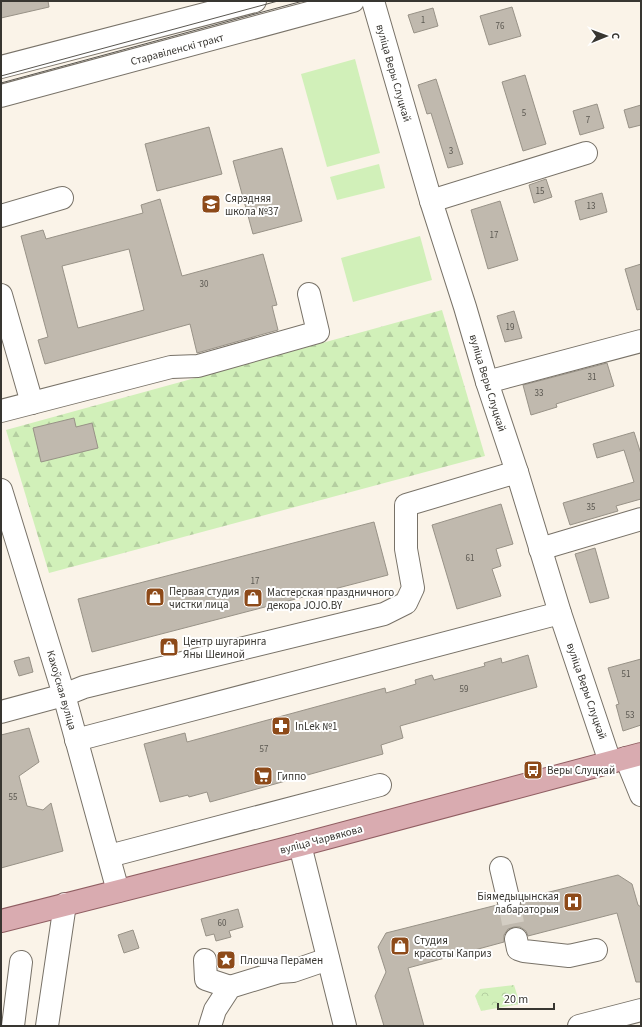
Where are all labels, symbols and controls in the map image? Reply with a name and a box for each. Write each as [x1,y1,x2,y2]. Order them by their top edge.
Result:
house number: 1 [421,14,425,27]
north arrow [586,16,626,56]
house number: 76 [496,20,505,33]
street label: вуліца Веры Слуцкай [372,22,415,124]
street label: Старавіленскі тракт [129,30,225,69]
text: С [608,33,623,40]
house number: 5 [522,107,527,120]
house number: 7 [586,114,591,127]
house number: 3 [449,145,454,158]
house number: 15 [536,185,545,198]
place label: Сярэдняя школа №37 [225,191,279,219]
school or university icon: Сярэдняя школа №37 [200,193,222,215]
house number: 13 [587,200,596,213]
house number: 17 [490,229,499,242]
house number: 30 [200,278,209,291]
house number: 19 [506,321,515,334]
street label: вуліца Веры Слуцкай [466,333,509,434]
house number: 31 [588,371,596,384]
house number: 33 [535,387,544,400]
house number: 35 [587,501,596,514]
house number: 61 [466,552,474,565]
house number: 17 [251,575,260,588]
place label: Первая студия чистки лица [169,584,239,612]
place label: Мастерская праздничного декора JOJO.BY [267,585,394,613]
shop icon: Первая студия чистки лица [144,586,166,608]
shop icon: Мастерская праздничного декора JOJO.BY [242,587,264,609]
place label: Центр шугаринга Яны Шеиной [183,634,266,662]
shop icon: Центр шугаринга Яны Шеиной [158,636,180,658]
street label: вуліца Веры Слуцкай [563,641,610,741]
street label: Кахоўская вуліца [43,649,80,732]
house number: 51 [622,668,630,681]
house number: 59 [460,683,469,696]
house number: 53 [626,709,635,722]
pharmacy icon: InLek №1 [270,715,292,737]
place label: InLek №1 [295,719,338,734]
house number: 57 [260,743,269,756]
bus stop icon: Веры Слуцкай [522,759,544,781]
place label: Веры Слуцкай [547,763,615,778]
supermarket icon: Гиппо [252,765,274,787]
place label: Гиппо [277,769,306,784]
house number: 55 [9,791,18,804]
street label: вуліца Чарвякова [278,821,364,858]
place label: Біямедыцынская лабараторыя [477,889,559,917]
hospital icon: Біямедыцынская лабараторыя [562,891,584,913]
house number: 60 [218,917,227,930]
place label: Студия красоты Каприз [414,933,492,961]
shop icon: Студия красоты Каприз [389,935,411,957]
place icon: Плошча Перамен [215,949,237,971]
place label: Плошча Перамен [240,953,323,968]
scale bar [498,985,554,1011]
text: 20 m [504,991,528,1008]

